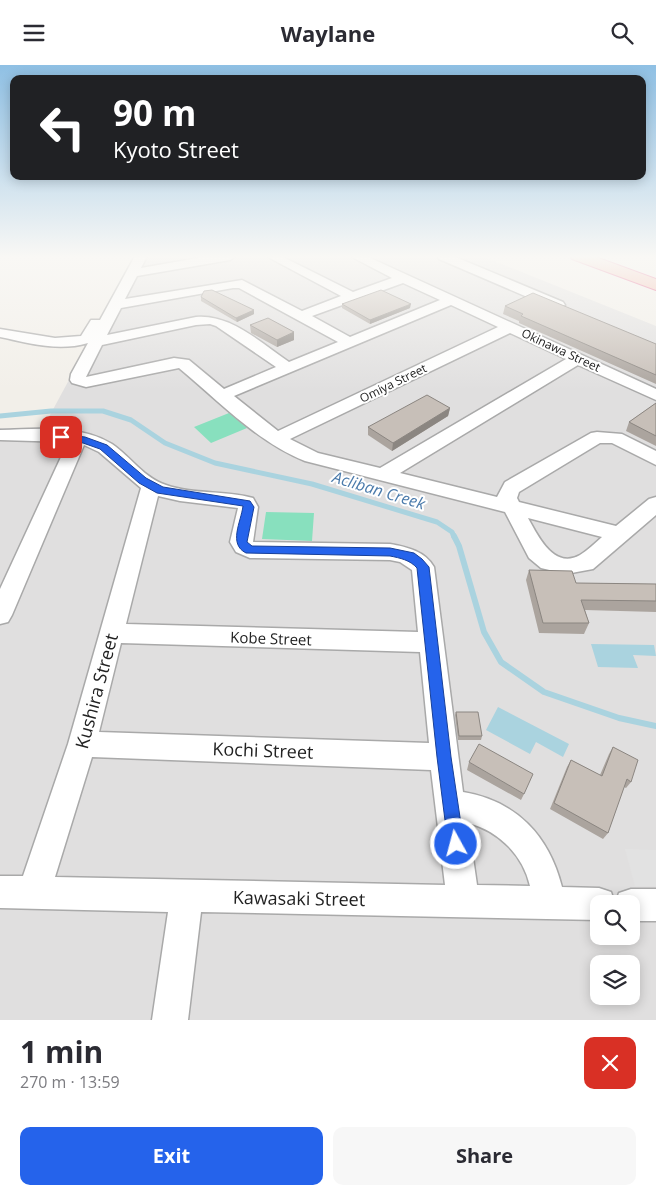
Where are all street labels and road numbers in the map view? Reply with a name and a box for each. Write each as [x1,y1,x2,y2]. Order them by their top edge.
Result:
street label: Okinawa Street [519,324,603,376]
street label: Omiya Street [357,359,429,407]
street label: Kobe Street [230,627,312,649]
street label: Kushira Street [69,631,123,751]
street label: Kochi Street [212,736,314,764]
street label: Kawasaki Street [233,885,365,911]

